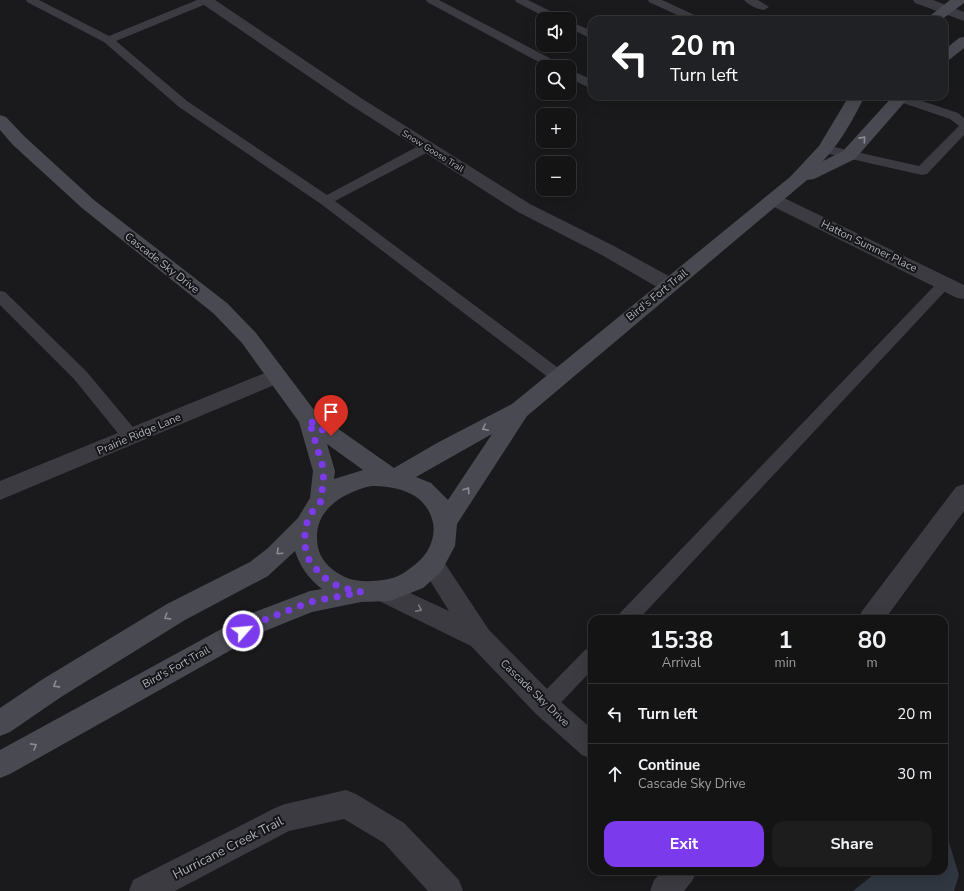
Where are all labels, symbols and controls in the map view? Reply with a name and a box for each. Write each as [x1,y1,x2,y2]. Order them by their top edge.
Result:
map controls [536,12,576,196]
button: sound [536,12,576,52]
text: 20 m [670,27,736,65]
icon: left [604,32,656,84]
button: search [536,60,576,100]
text: Turn left [670,63,738,87]
button: + [536,108,576,148]
street label: Snow Goose Trail [400,127,467,175]
one-way arrow [859,136,866,144]
button: − [536,156,576,196]
street label: Hatton Sumner Place [819,216,920,276]
street label: Cascade Sky Drive [122,229,203,297]
street label: Bird's Fort Trail [623,265,691,324]
pin [314,395,348,436]
icon: arrive [320,401,342,423]
street label: Prairie Ridge Lane [95,410,183,458]
one-way arrow [482,423,489,431]
one-way arrow [462,487,469,494]
one-way arrow [276,547,284,555]
one-way arrow [415,604,423,612]
position arrow [222,610,264,652]
one-way arrow [164,613,171,620]
text: 15:38 [650,624,713,656]
text: 1 [778,624,793,656]
text: 80 [858,624,886,656]
street label: Bird's Fort Trail [140,642,213,692]
text: Arrival [662,654,701,672]
text: min [775,654,796,672]
text: m [866,654,878,672]
street label: Cascade Sky Drive [497,656,573,730]
one-way arrow [53,681,60,688]
icon: left [604,703,626,725]
text: Turn left [638,704,697,724]
text: 20 m [897,704,932,724]
one-way arrow [30,743,37,750]
text: Continue [638,755,700,775]
icon: ahead [604,763,626,785]
text: 30 m [897,764,932,784]
text: Cascade Sky Drive [638,775,746,793]
street label: Hurricane Creek Trail [169,812,287,884]
button: Exit [604,821,764,867]
button: Share [772,821,932,867]

